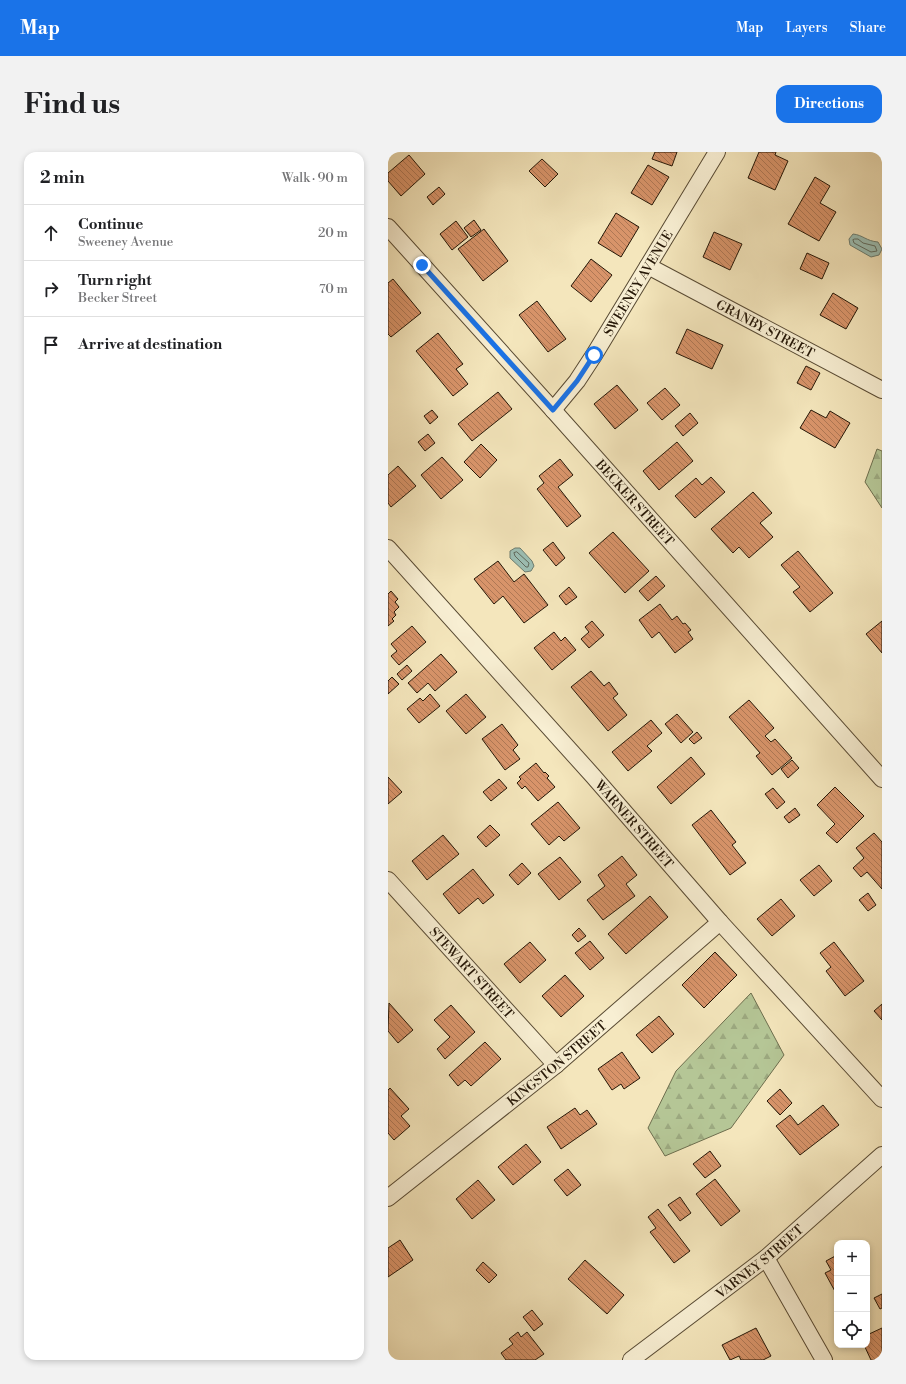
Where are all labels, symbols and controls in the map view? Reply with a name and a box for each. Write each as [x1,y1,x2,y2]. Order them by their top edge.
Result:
text: Map [20,16,60,40]
text: Map [736,19,763,37]
text: Layers [785,19,828,37]
text: Share [850,19,886,37]
button: Directions [776,85,882,123]
text: Find us [24,87,120,122]
text: 2 min [40,167,85,189]
text: Walk · 90 m [282,170,348,186]
text: Continue [78,215,143,234]
icon: ahead [40,222,62,244]
text: 20 m [318,225,348,241]
street label: SWEENEY AVENUE [600,228,677,339]
text: Sweeney Avenue [78,234,173,250]
route end [413,256,431,274]
text: Turn right [78,271,152,290]
icon: right [40,278,62,300]
text: 70 m [319,281,348,297]
text: Becker Street [78,290,157,306]
street label: GRANBY STREET [713,297,817,362]
icon: arrive [40,334,62,356]
text: Arrive at destination [78,335,222,354]
route start [585,346,603,364]
street label: BECKER STREET [591,456,677,549]
street label: WARNER STREET [591,776,676,872]
street label: STEWART STREET [426,924,517,1022]
street label: KINGSTON STREET [504,1018,610,1110]
street label: VARNEY STREET [712,1222,807,1303]
map controls [834,1240,870,1348]
button: + [834,1240,870,1276]
button: − [834,1276,870,1312]
button: locate [834,1312,870,1348]

